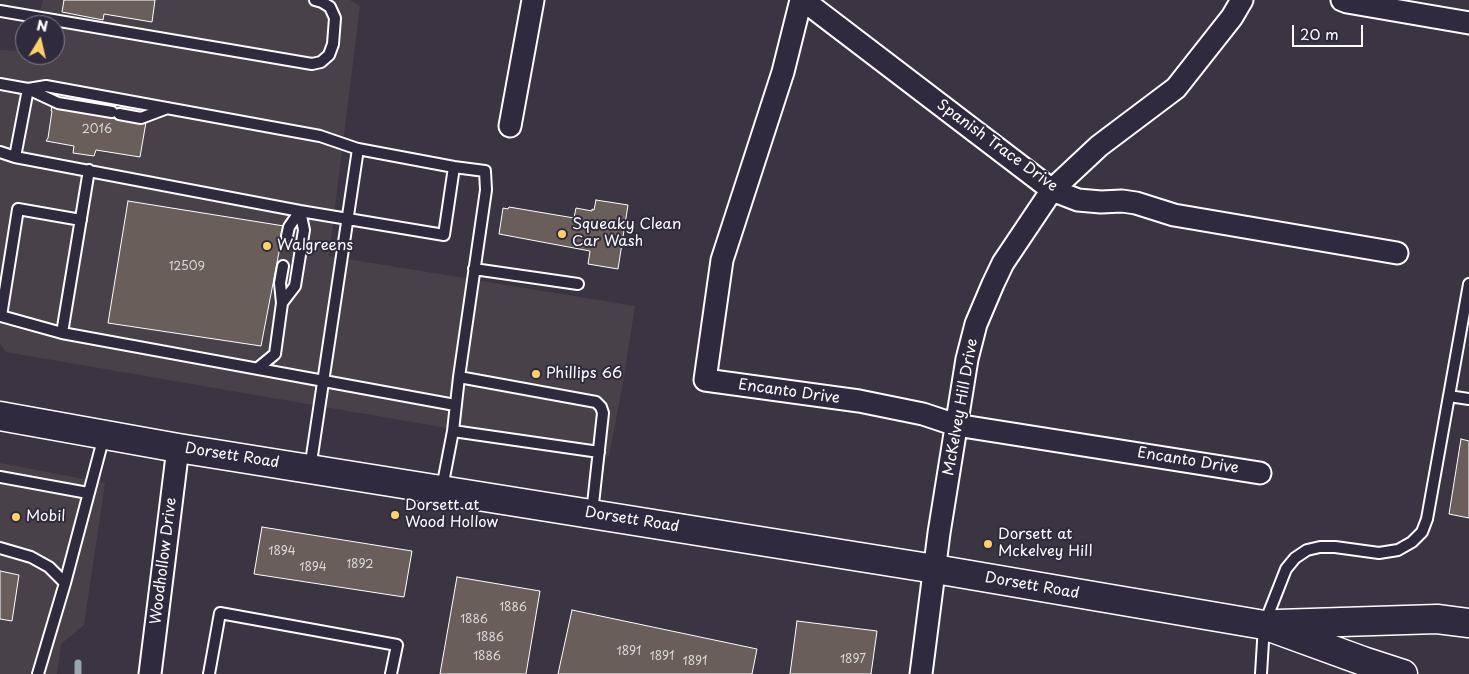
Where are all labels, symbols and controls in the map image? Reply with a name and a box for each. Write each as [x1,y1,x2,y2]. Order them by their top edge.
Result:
text: N [35,14,49,37]
north arrow [15,15,65,65]
scale bar [1294,15,1365,47]
text: 20 m [1300,22,1339,45]
street label: Spanish Trace Drive [933,96,1061,196]
house number: 2016 [82,123,112,137]
place label: Squeaky Clean Car Wash [572,216,681,251]
marker: Squeaky Clean Car Wash [556,228,568,240]
place label: Walgreens [277,237,353,255]
marker: Walgreens [261,240,273,252]
house number: 12509 [169,260,205,274]
street label: McKelvey Hill Drive [940,337,982,477]
place label: Phillips 66 [546,365,622,383]
marker: Phillips 66 [530,368,542,380]
street label: Encanto Drive [737,376,841,408]
street label: Dorsett Road [183,440,281,472]
street label: Encanto Drive [1136,444,1240,478]
street label: Woodhollow Drive [147,496,181,626]
place label: Dorsett at Wood Hollow [405,497,498,532]
street label: Dorsett Road [583,504,681,536]
place label: Mobil [26,508,65,526]
marker: Dorsett at Wood Hollow [389,509,401,521]
marker: Mobil [10,511,22,523]
place label: Dorsett at Mckelvey Hill [998,526,1092,561]
marker: Dorsett at Mckelvey Hill [982,538,994,550]
house number: 1894 [268,545,296,559]
house number: 1892 [346,558,374,572]
house number: 1894 [299,561,327,575]
street label: Dorsett Road [983,569,1081,603]
house number: 1886 [499,601,527,615]
house number: 1886 [460,613,488,627]
house number: 1886 [476,631,504,645]
house number: 1891 [617,645,641,659]
house number: 1886 [473,650,501,664]
house number: 1891 [650,650,674,664]
house number: 1897 [840,653,866,667]
house number: 1891 [683,655,707,669]

